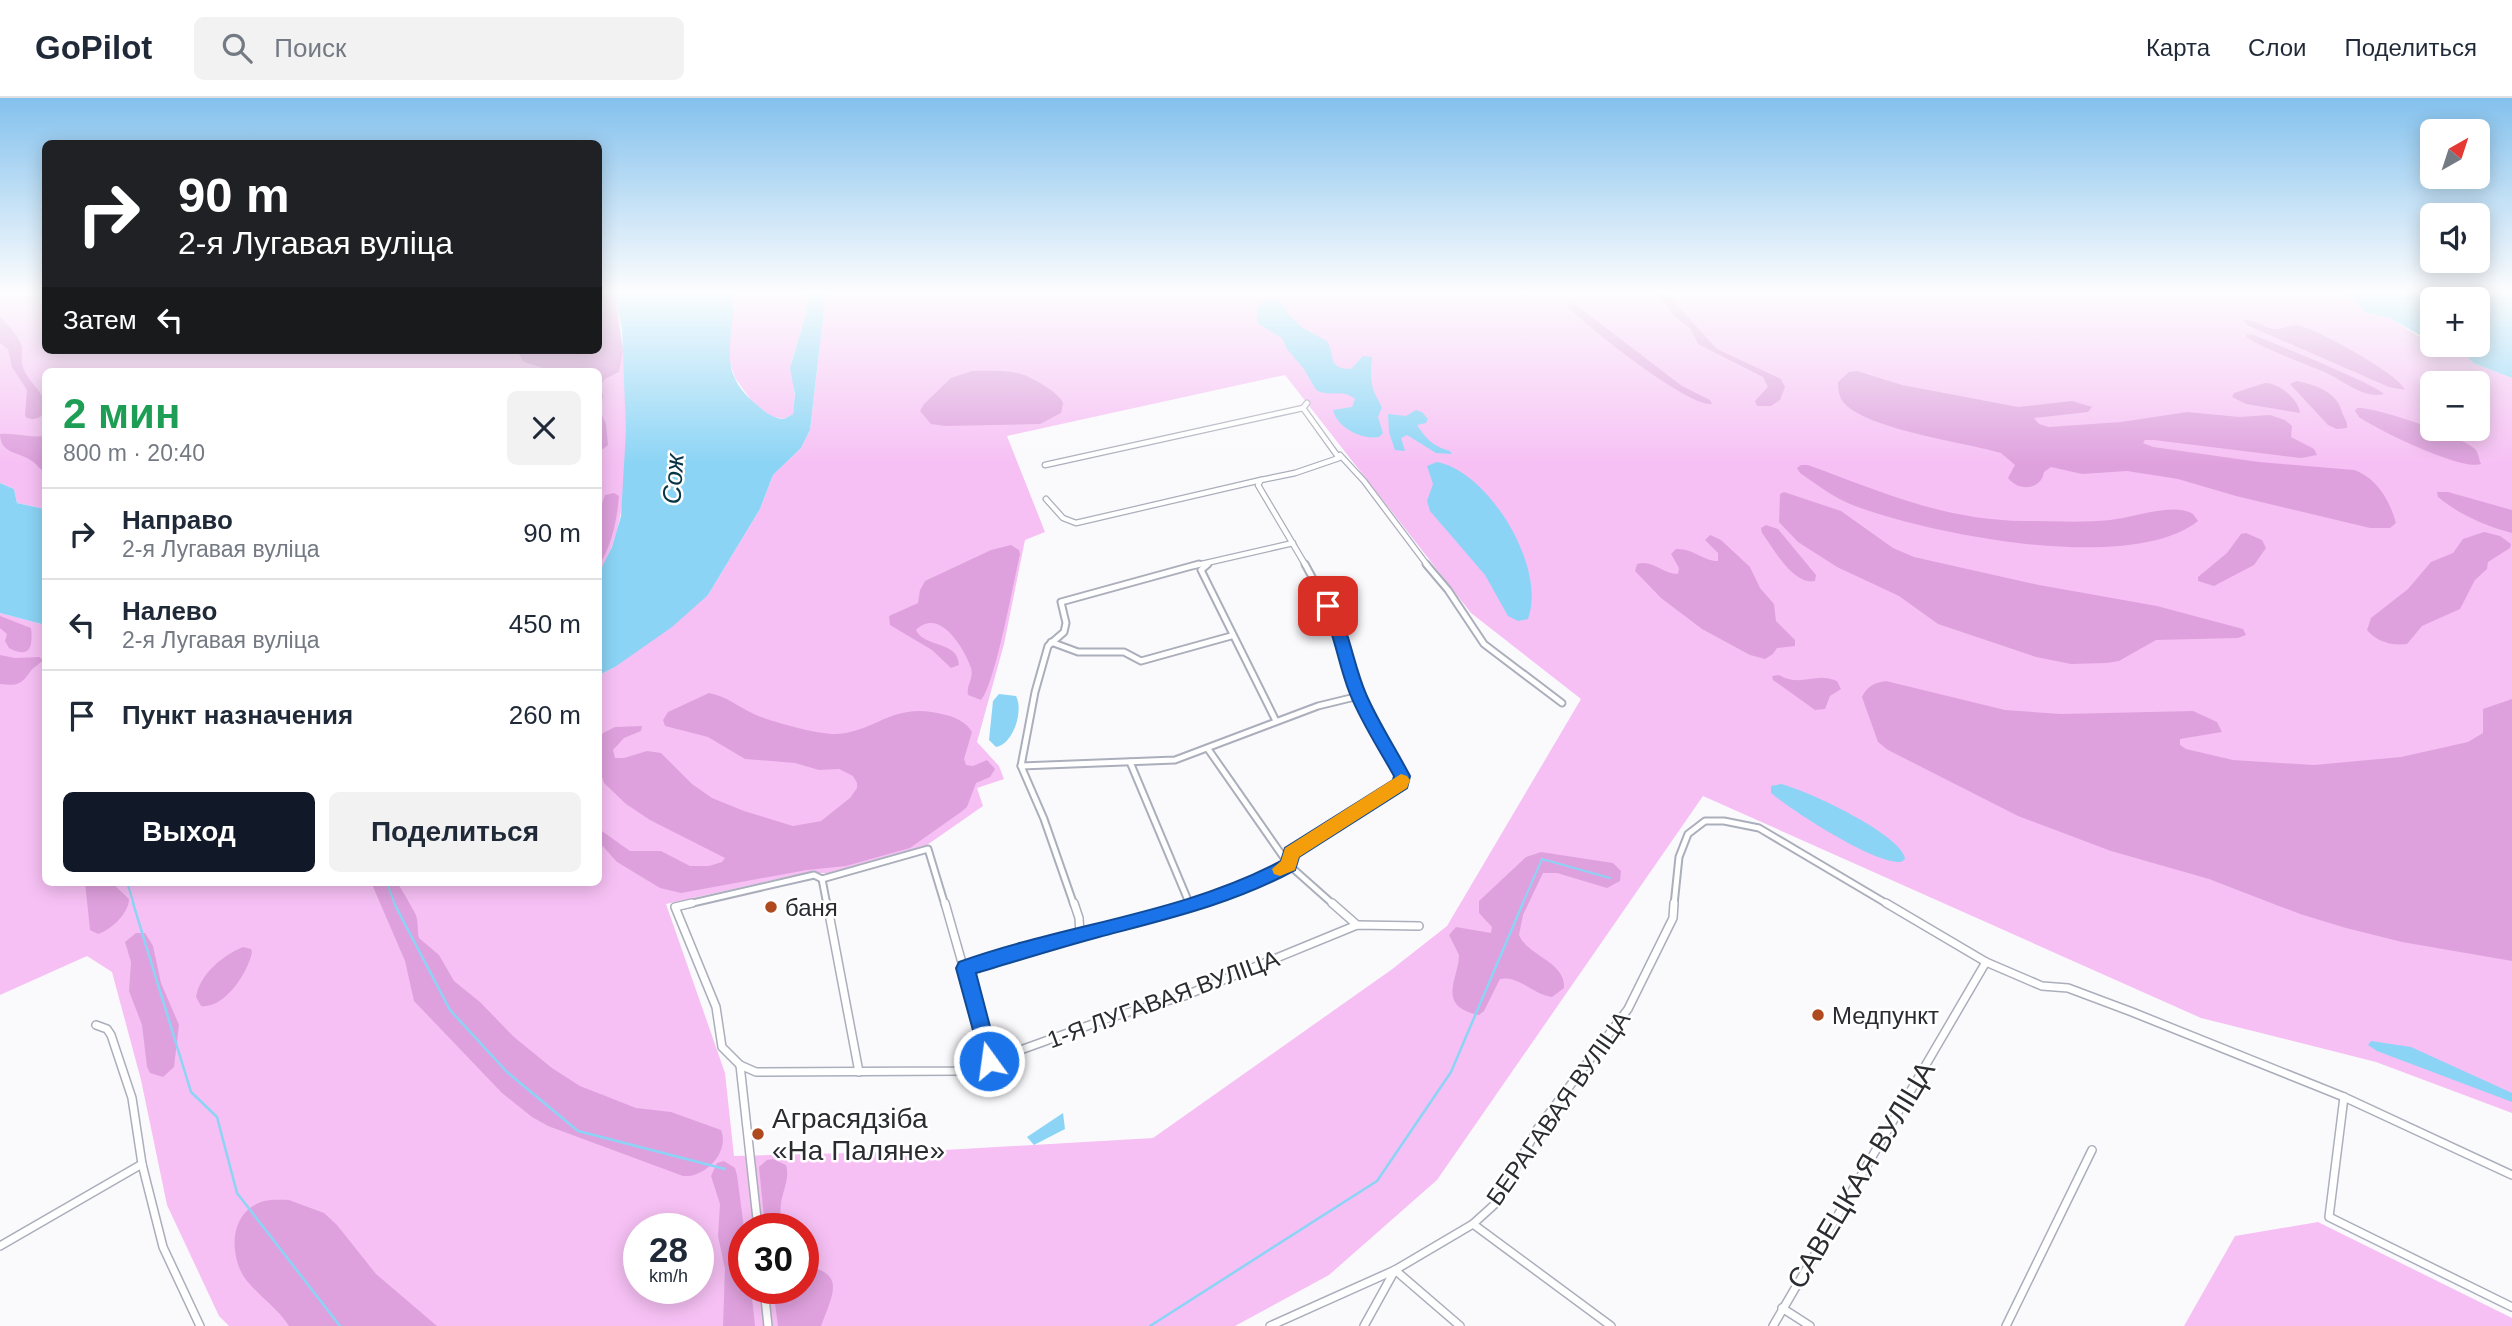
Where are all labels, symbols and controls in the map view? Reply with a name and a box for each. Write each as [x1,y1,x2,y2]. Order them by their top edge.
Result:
search box [194,17,684,80]
text: GoPilot [35,29,152,66]
icon: search [218,29,256,67]
text: Поиск [274,33,346,63]
text: Карта [2146,34,2210,61]
text: Слои [2248,34,2306,61]
text: Поделиться [2344,34,2477,61]
north arrow [2420,119,2490,189]
map controls [2420,119,2490,441]
icon: right [63,168,154,259]
text: 90 m [178,168,290,222]
button: sound [2420,203,2490,273]
text: 2-я Лугавая вуліца [178,225,453,261]
button: + [2420,287,2490,357]
icon: left [151,301,189,339]
text: Затем [63,305,137,335]
button: − [2420,371,2490,441]
text: 2 мин [63,390,180,437]
button: close [507,391,581,465]
text: 800 m · 20:40 [63,440,205,466]
water label: Сож [656,452,690,505]
text: Направо [122,505,233,535]
icon: right [63,515,101,553]
text: 90 m [523,518,581,548]
text: 2-я Лугавая вуліца [122,536,320,562]
pin [1298,576,1358,636]
icon: arrive [1309,587,1347,625]
text: Налево [122,596,217,626]
icon: left [63,606,101,644]
text: 450 m [509,609,581,639]
text: 2-я Лугавая вуліца [122,627,320,653]
icon: arrive [63,697,101,735]
text: Пункт назначения [122,700,353,730]
text: 260 m [509,700,581,730]
button: Выход [63,792,315,872]
button: Поделиться [329,792,581,872]
place label: баня [785,894,838,921]
marker: баня [763,899,779,915]
street label: 1-Я ЛУГАВАЯ ВУЛІЦА [1043,944,1283,1054]
place label: Медпункт [1832,1002,1939,1029]
street label: БЕРАГАВАЯ ВУЛІЦА [1481,1006,1635,1210]
marker: Медпункт [1810,1007,1826,1023]
position arrow [952,1024,1026,1098]
street label: САВЕЦКАЯ ВУЛІЦА [1781,1056,1941,1294]
place label: Аграсядзіба «На Паляне» [772,1103,945,1166]
marker: Аграсядзіба «На Паляне» [750,1126,766,1142]
speed limit sign: 30 [728,1213,819,1304]
text: 28 [649,1230,688,1269]
text: km/h [649,1266,688,1286]

